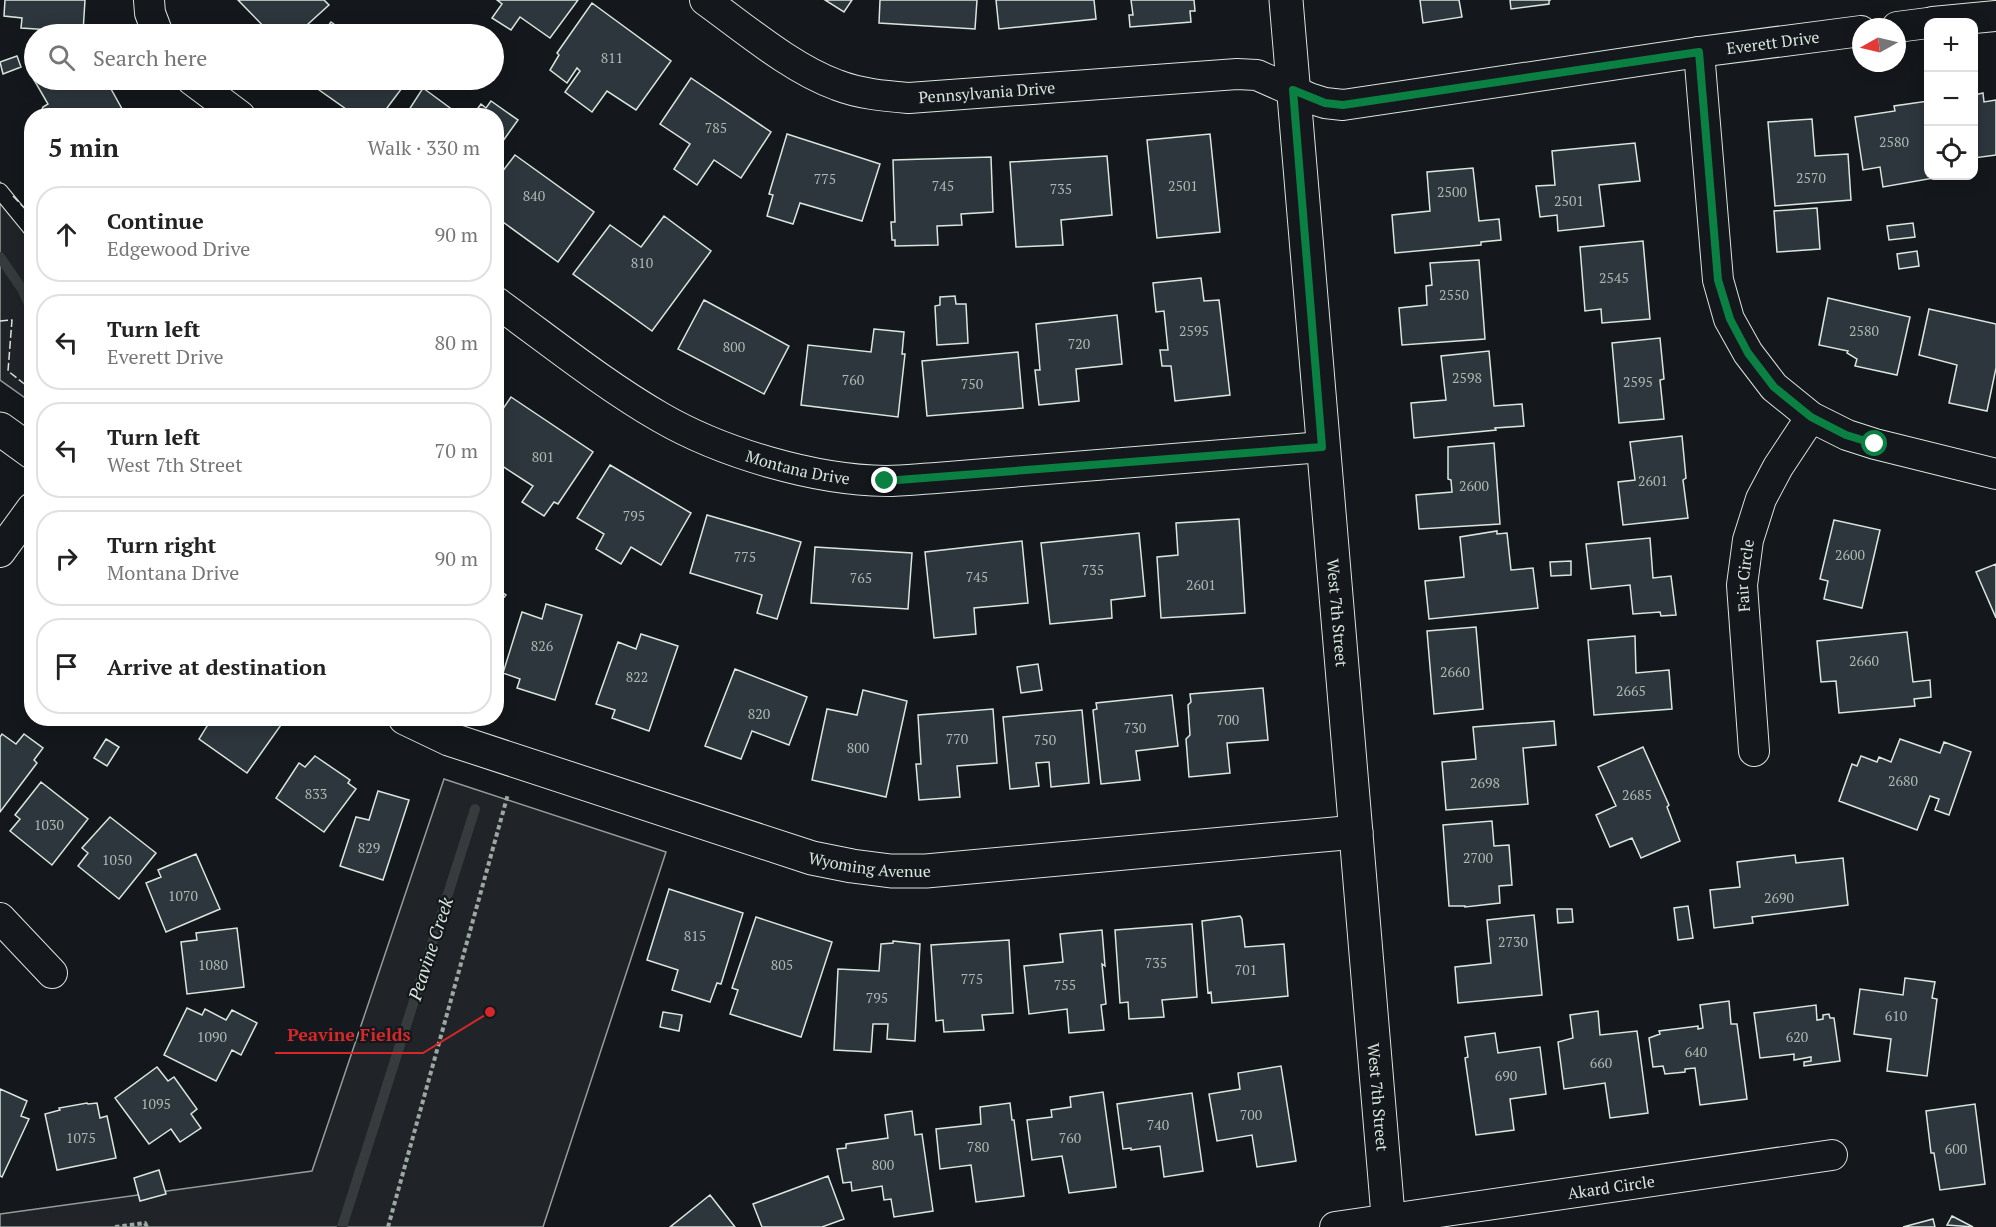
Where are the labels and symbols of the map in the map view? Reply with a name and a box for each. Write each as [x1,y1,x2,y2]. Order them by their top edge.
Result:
north arrow [1852,18,1906,72]
street label: Everett Drive [1725,26,1821,59]
house number: 811 [601,48,623,67]
street label: Pennsylvania Drive [918,76,1056,108]
house number: 785 [705,118,727,137]
house number: 2580 [1879,132,1909,151]
house number: 2570 [1796,168,1826,187]
house number: 775 [814,169,836,188]
house number: 745 [932,176,954,195]
house number: 2501 [1168,176,1198,195]
house number: 735 [1050,179,1072,198]
house number: 2500 [1437,182,1467,201]
house number: 840 [523,186,545,205]
house number: 2501 [1554,191,1584,210]
house number: 810 [631,253,653,272]
house number: 2545 [1599,268,1629,287]
house number: 2550 [1439,285,1469,304]
house number: 2595 [1179,321,1209,340]
house number: 2580 [1849,321,1879,340]
house number: 720 [1068,334,1090,353]
house number: 800 [723,337,745,356]
house number: 2598 [1452,368,1482,387]
house number: 760 [842,370,864,389]
house number: 2595 [1623,372,1653,391]
house number: 750 [961,374,983,393]
route start [1861,430,1887,456]
street label: Montana Drive [743,445,851,489]
house number: 801 [532,447,554,466]
route end [871,467,897,493]
house number: 2601 [1638,471,1668,490]
house number: 2600 [1459,476,1489,495]
house number: 795 [623,506,645,525]
street label: Fair Circle [1731,538,1759,613]
house number: 2600 [1835,545,1865,564]
house number: 775 [734,547,756,566]
street label: West 7th Street [1322,558,1353,668]
house number: 735 [1082,560,1104,579]
house number: 745 [966,567,988,586]
house number: 765 [850,568,872,587]
house number: 2601 [1186,575,1216,594]
house number: 826 [531,636,554,655]
house number: 2660 [1849,651,1879,670]
house number: 2660 [1440,662,1470,681]
house number: 822 [626,667,648,686]
house number: 2665 [1616,681,1646,700]
house number: 820 [748,704,770,723]
house number: 700 [1217,710,1239,729]
house number: 730 [1124,718,1146,737]
house number: 770 [946,729,968,748]
house number: 750 [1034,730,1056,749]
house number: 800 [847,738,869,757]
house number: 2680 [1888,771,1918,790]
house number: 2698 [1470,773,1500,792]
house number: 833 [305,784,327,803]
house number: 2685 [1622,785,1652,804]
house number: 1030 [34,815,64,834]
house number: 829 [358,838,380,857]
street label: Wyoming Avenue [806,847,932,882]
house number: 2700 [1463,848,1493,867]
house number: 1050 [102,850,132,869]
house number: 1070 [168,886,198,905]
house number: 2690 [1764,888,1794,907]
water label: Peavine Creek [402,894,458,1004]
house number: 815 [684,926,706,945]
house number: 2730 [1498,932,1528,951]
house number: 735 [1145,953,1167,972]
house number: 1080 [198,955,228,974]
house number: 805 [771,955,793,974]
house number: 701 [1235,960,1257,979]
house number: 775 [961,969,983,988]
house number: 755 [1054,975,1076,994]
house number: 795 [866,988,888,1007]
house number: 610 [1885,1006,1907,1025]
callout: Peavine Fields [275,1017,423,1053]
text: Peavine Fields [287,1022,411,1046]
house number: 1090 [197,1027,227,1046]
house number: 620 [1786,1027,1808,1046]
street label: West 7th Street [1363,1042,1394,1152]
house number: 640 [1685,1042,1707,1061]
house number: 660 [1590,1053,1612,1072]
house number: 690 [1495,1066,1517,1085]
house number: 1095 [141,1094,171,1113]
house number: 700 [1240,1105,1262,1124]
house number: 740 [1147,1115,1169,1134]
house number: 1075 [66,1128,96,1147]
house number: 760 [1059,1128,1081,1147]
house number: 780 [967,1137,989,1156]
house number: 600 [1945,1139,1967,1158]
house number: 800 [872,1155,894,1174]
street label: Akard Circle [1566,1170,1656,1204]

